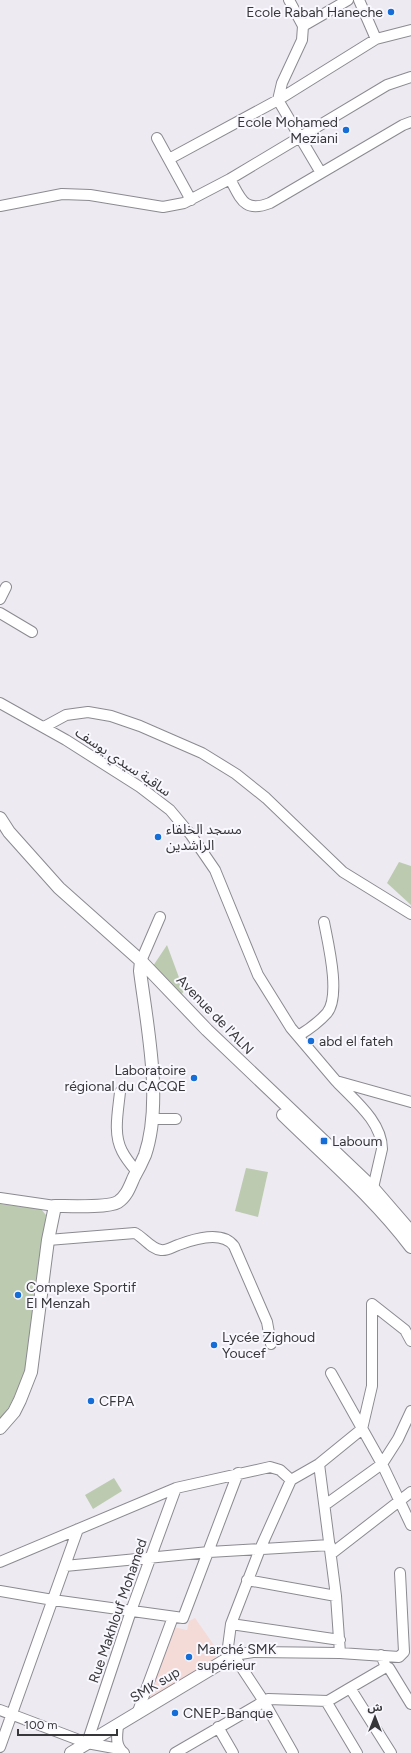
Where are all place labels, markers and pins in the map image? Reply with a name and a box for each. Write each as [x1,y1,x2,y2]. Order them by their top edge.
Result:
place label: Ecole Rabah Haneche [246,4,383,21]
marker: Ecole Rabah Haneche [386,7,396,17]
place label: Ecole Mohamed Meziani [237,114,338,147]
marker: Ecole Mohamed Meziani [341,125,351,135]
place label: مسجد الخلفاء الراشدين [166,821,242,854]
marker: مسجد الخلفاء الراشدين [153,832,163,842]
place label: abd el fateh [319,1033,393,1050]
marker: abd el fateh [306,1036,316,1046]
place label: Laboratoire régional du CACQE [64,1062,186,1095]
marker: Laboratoire régional du CACQE [189,1073,199,1083]
place label: Laboum [332,1133,383,1150]
marker: Laboum [319,1136,329,1146]
place label: Complexe Sportif El Menzah [26,1279,137,1312]
marker: Complexe Sportif El Menzah [13,1290,23,1300]
place label: Lycée Zighoud Youcef [222,1329,315,1362]
marker: Lycée Zighoud Youcef [209,1340,219,1350]
place label: CFPA [99,1393,135,1410]
marker: CFPA [86,1396,96,1406]
place label: Marché SMK supérieur [197,1641,277,1674]
marker: Marché SMK supérieur [184,1652,194,1662]
place label: CNEP-Banque [183,1705,274,1722]
marker: CNEP-Banque [170,1708,180,1718]

